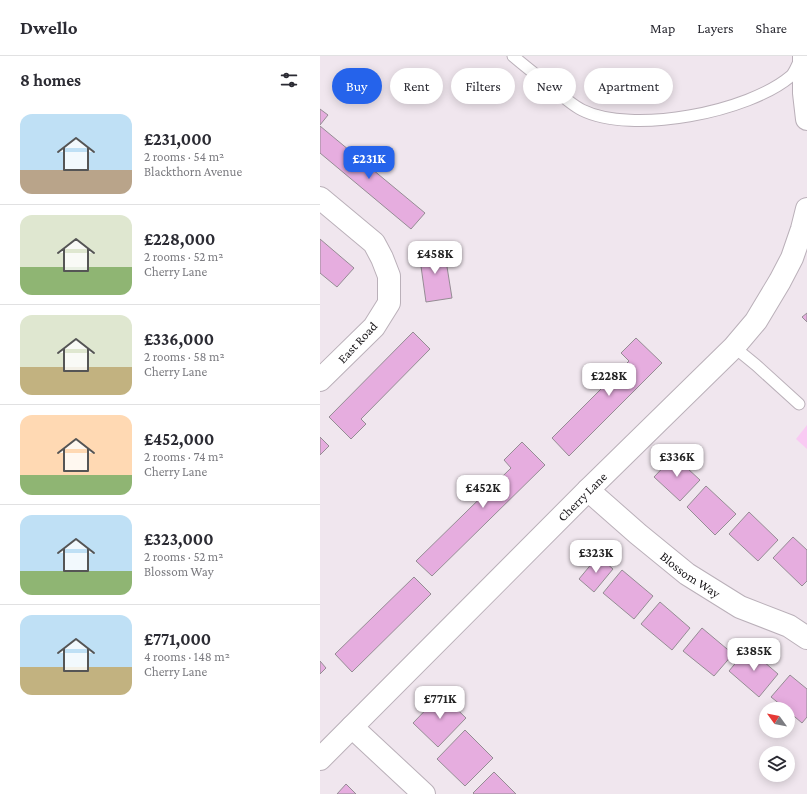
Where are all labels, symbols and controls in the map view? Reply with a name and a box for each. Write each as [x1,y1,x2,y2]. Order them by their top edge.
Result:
text: Dwello [20,17,78,38]
text: Map [650,20,675,36]
text: Layers [697,20,734,36]
text: Share [756,20,787,36]
chip: Buy [332,68,382,104]
chip: Rent [390,68,443,104]
chip: Filters [451,68,515,104]
chip: New [523,68,576,104]
chip: Apartment [584,68,673,104]
icon: filters [278,69,300,91]
text: 8 homes [20,71,81,90]
icon: home [52,130,100,178]
text: £231,000 [144,130,212,149]
pin: £231K [341,146,397,180]
text: 2 rooms · 54 m² [144,149,224,164]
text: £231K [353,151,385,166]
text: Blackthorn Avenue [144,164,242,179]
text: £228,000 [144,230,215,249]
icon: home [52,231,100,279]
pin: £458K [407,241,463,275]
text: £458K [417,246,453,261]
text: 2 rooms · 52 m² [144,249,223,264]
text: Cherry Lane [144,264,207,279]
street label: East Road [334,318,380,366]
text: £336,000 [144,330,214,349]
icon: home [52,331,100,379]
text: 2 rooms · 58 m² [144,349,225,364]
pin: £228K [581,363,637,397]
text: Cherry Lane [144,364,207,379]
text: £228K [591,368,627,383]
text: £452,000 [144,430,214,449]
icon: home [52,431,100,479]
pin: £336K [649,444,705,478]
text: 2 rooms · 74 m² [144,449,224,464]
text: £336K [660,449,694,464]
text: Cherry Lane [144,464,207,479]
street label: Cherry Lane [555,469,610,524]
pin: £452K [455,475,511,509]
text: £452K [466,480,500,495]
text: £323,000 [144,530,213,549]
icon: home [52,531,100,579]
pin: £323K [568,540,624,574]
text: £323K [579,545,613,560]
street label: Blossom Way [657,548,724,601]
text: 2 rooms · 52 m² [144,549,223,564]
text: Blossom Way [144,564,214,579]
text: £771,000 [144,630,211,649]
icon: home [52,631,100,679]
pin: £385K [726,638,782,672]
text: £385K [736,643,772,658]
text: 4 rooms · 148 m² [144,649,230,664]
text: Cherry Lane [144,664,207,679]
pin: £771K [412,686,468,720]
text: £771K [424,691,456,706]
north arrow [759,702,795,738]
map controls [759,702,795,782]
button: layers [759,746,795,782]

